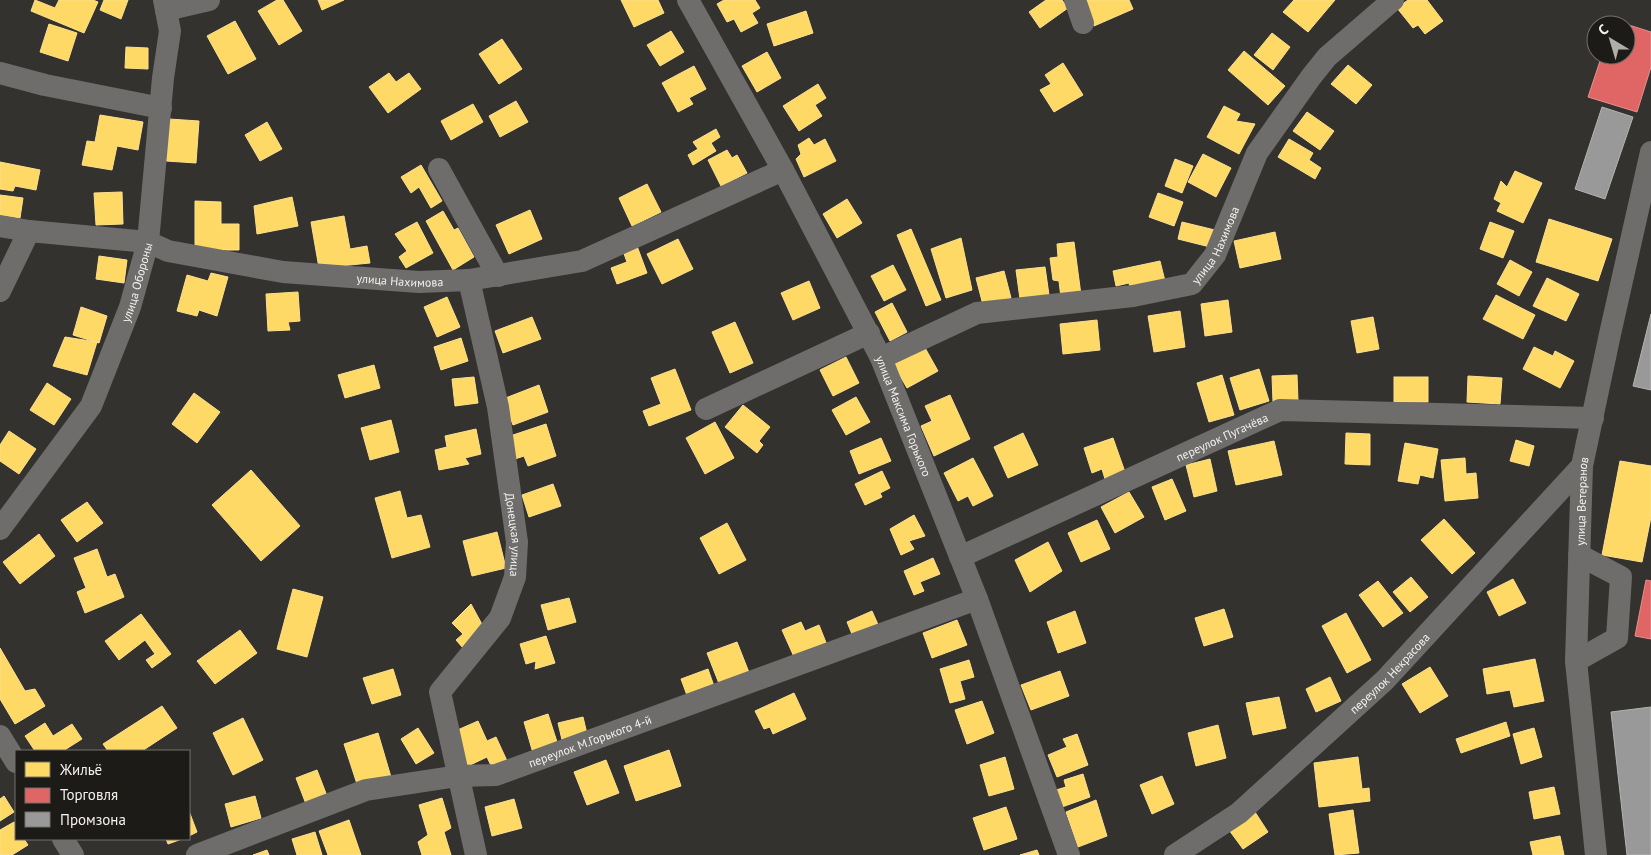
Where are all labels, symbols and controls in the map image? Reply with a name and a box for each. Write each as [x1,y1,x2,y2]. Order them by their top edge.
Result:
north arrow [1586,15,1636,65]
text: С [1594,20,1612,39]
street label: улица Нахимова [1188,204,1242,287]
street label: улица Обороны [117,241,155,324]
street label: улица Нахимова [356,270,444,290]
street label: улица Максима Горького [873,353,935,479]
street label: переулок Пугачёва [1173,409,1270,464]
street label: улица Ветеранов [1572,455,1591,546]
street label: Донецкая улица [503,492,525,577]
street label: переулок Некрасова [1346,629,1432,716]
street label: переулок М.Горького 4-й [526,711,653,770]
legend [15,750,190,840]
text: Жильё [59,760,102,779]
text: Торговля [60,785,118,804]
text: Промзона [60,810,126,829]

